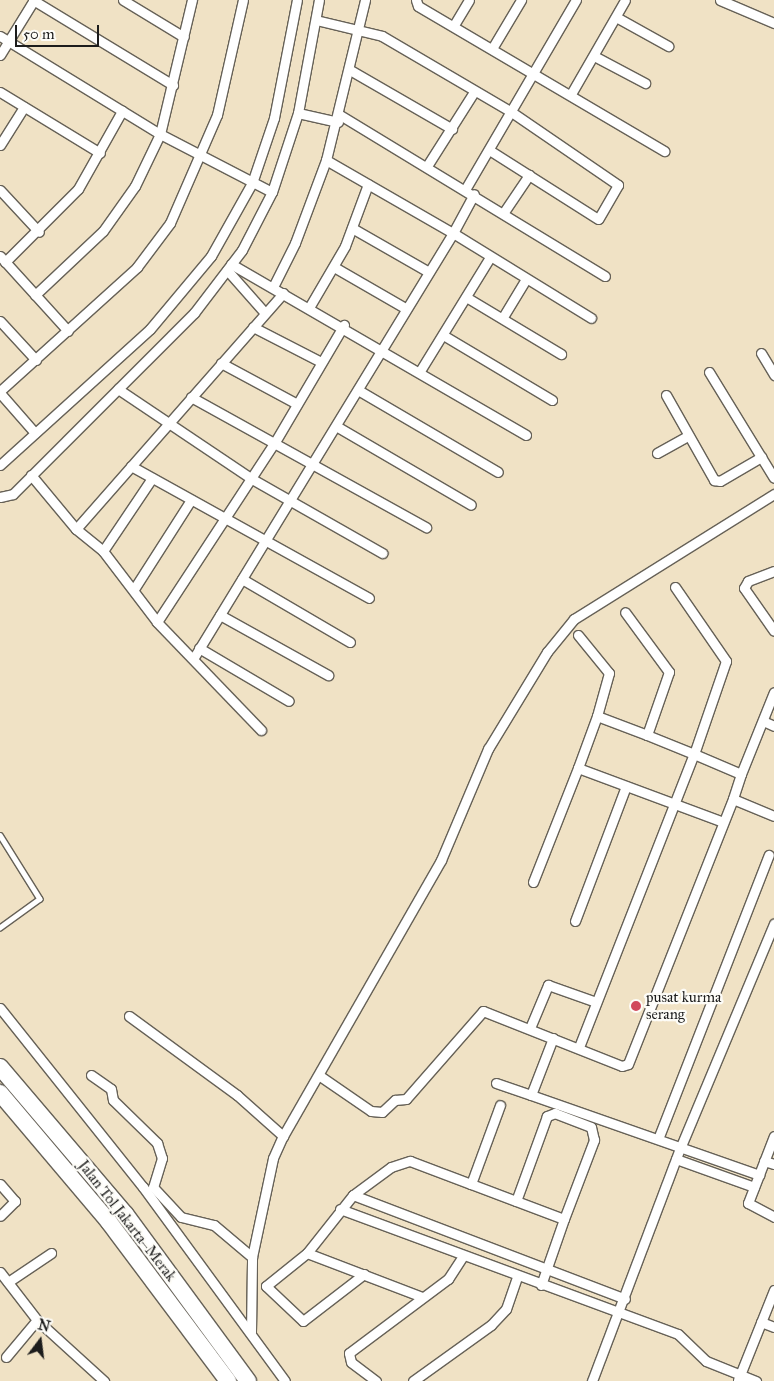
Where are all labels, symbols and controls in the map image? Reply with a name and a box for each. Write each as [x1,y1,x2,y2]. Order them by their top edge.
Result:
scale bar [18,15,101,47]
text: 50 m [23,25,55,43]
place label: pusat kurma serang [646,988,721,1023]
marker: pusat kurma serang [630,1000,642,1012]
street label: Jalan Tol Jakarta–Merak [74,1157,180,1285]
north arrow [15,1316,65,1366]
text: N [36,1316,52,1336]

